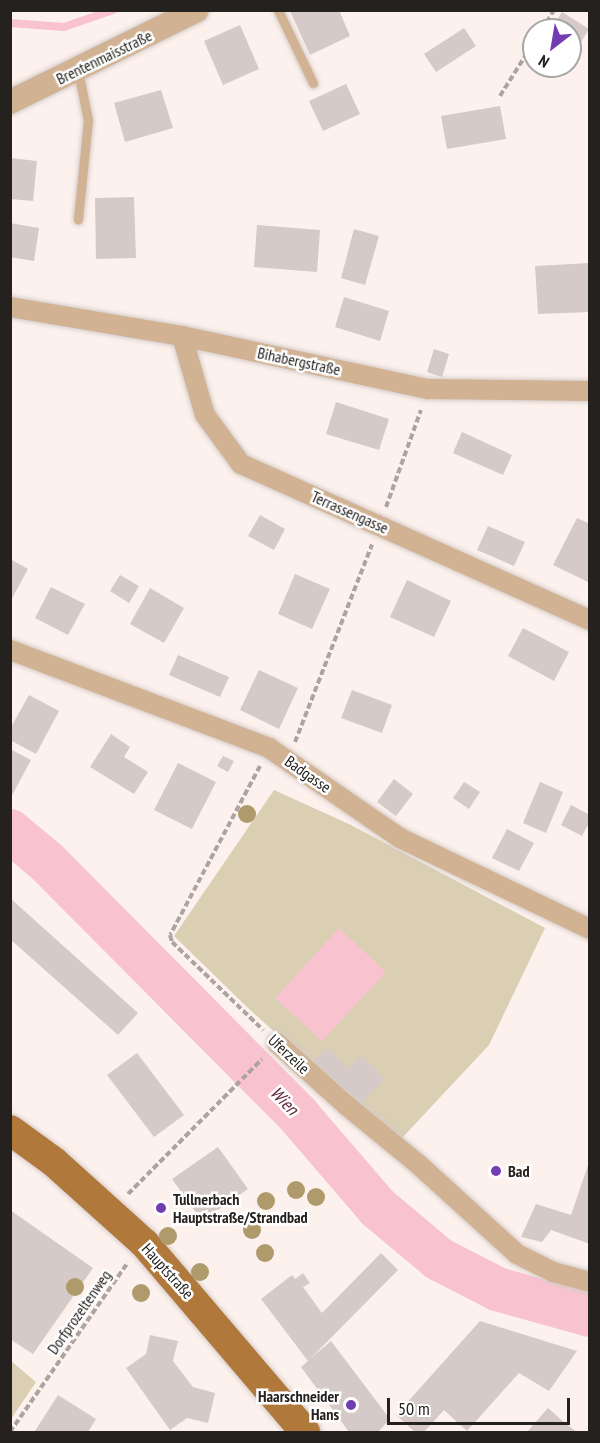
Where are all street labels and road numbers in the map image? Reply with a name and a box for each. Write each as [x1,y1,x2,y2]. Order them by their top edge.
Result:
street label: Brentenmaisstraße [53,26,155,88]
street label: Bihabergstraße [256,343,342,379]
street label: Terrassengasse [308,486,392,538]
street label: Badgasse [281,751,335,797]
street label: Uferzeile [264,1030,314,1078]
street label: Hauptstraße [138,1239,198,1303]
street label: Dorfprozeltenweg [43,1266,115,1358]

